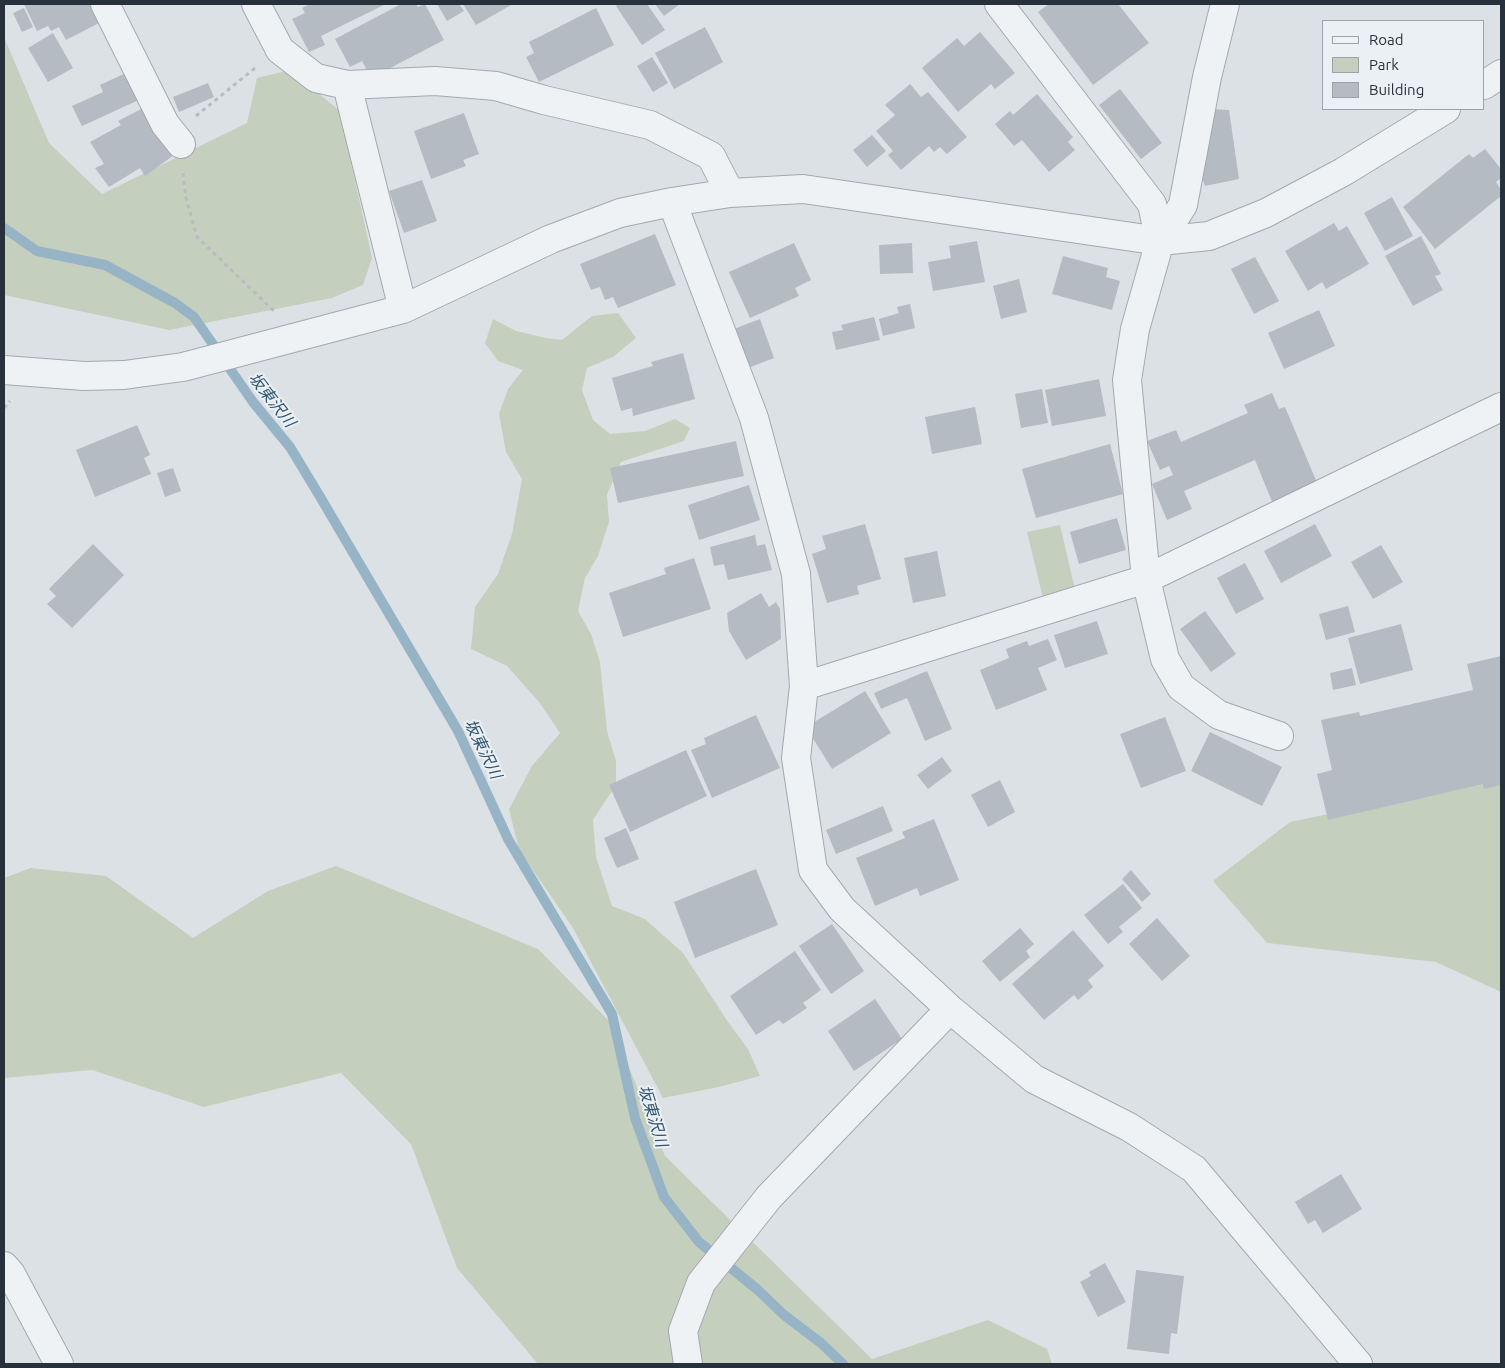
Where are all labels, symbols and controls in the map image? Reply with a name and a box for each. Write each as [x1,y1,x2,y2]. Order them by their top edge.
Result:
legend [1322,20,1485,110]
text: Road [1369,31,1404,48]
text: Park [1369,56,1399,73]
text: Building [1369,81,1424,98]
water label: 坂東沢川 [245,369,299,431]
water label: 坂東沢川 [460,716,506,782]
water label: 坂東沢川 [634,1083,672,1149]

